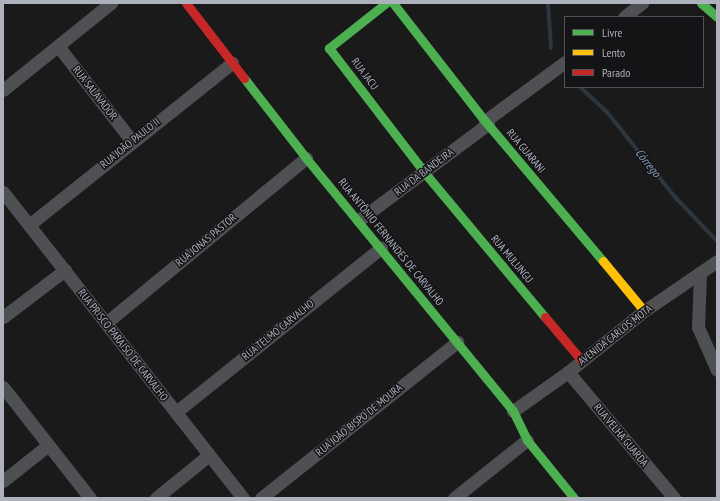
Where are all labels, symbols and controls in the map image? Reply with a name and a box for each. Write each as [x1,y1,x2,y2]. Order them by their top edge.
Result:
legend [564,16,704,88]
text: Livre [602,25,622,40]
text: Lento [602,45,625,60]
street label: RUA JACU [349,55,381,93]
street label: RUA SALAVADOR [70,63,120,123]
text: Parado [602,65,630,80]
street label: RUA JOÃO PAULO II [97,115,163,171]
street label: RUA GUARANI [504,126,548,176]
street label: RUA DA BANDEIRA [392,145,456,199]
water label: Córrego [632,146,664,180]
street label: RUA ANTÔNIO FERNANDES DE CARVALHO [335,176,447,308]
street label: RUA JONAS PASTOR [173,211,239,269]
street label: RUA MULUNGU [488,232,536,286]
street label: RUA PRISCO PARAISO DE CARVALHO [75,286,171,404]
street label: RUA TELMO CARVALHO [239,297,317,363]
street label: AVENIDA CARLOS MOTA [575,302,655,368]
street label: RUA JOÃO BISPO DE MOURA [313,381,405,459]
street label: RUA VELHA GUARDA [591,401,651,469]

